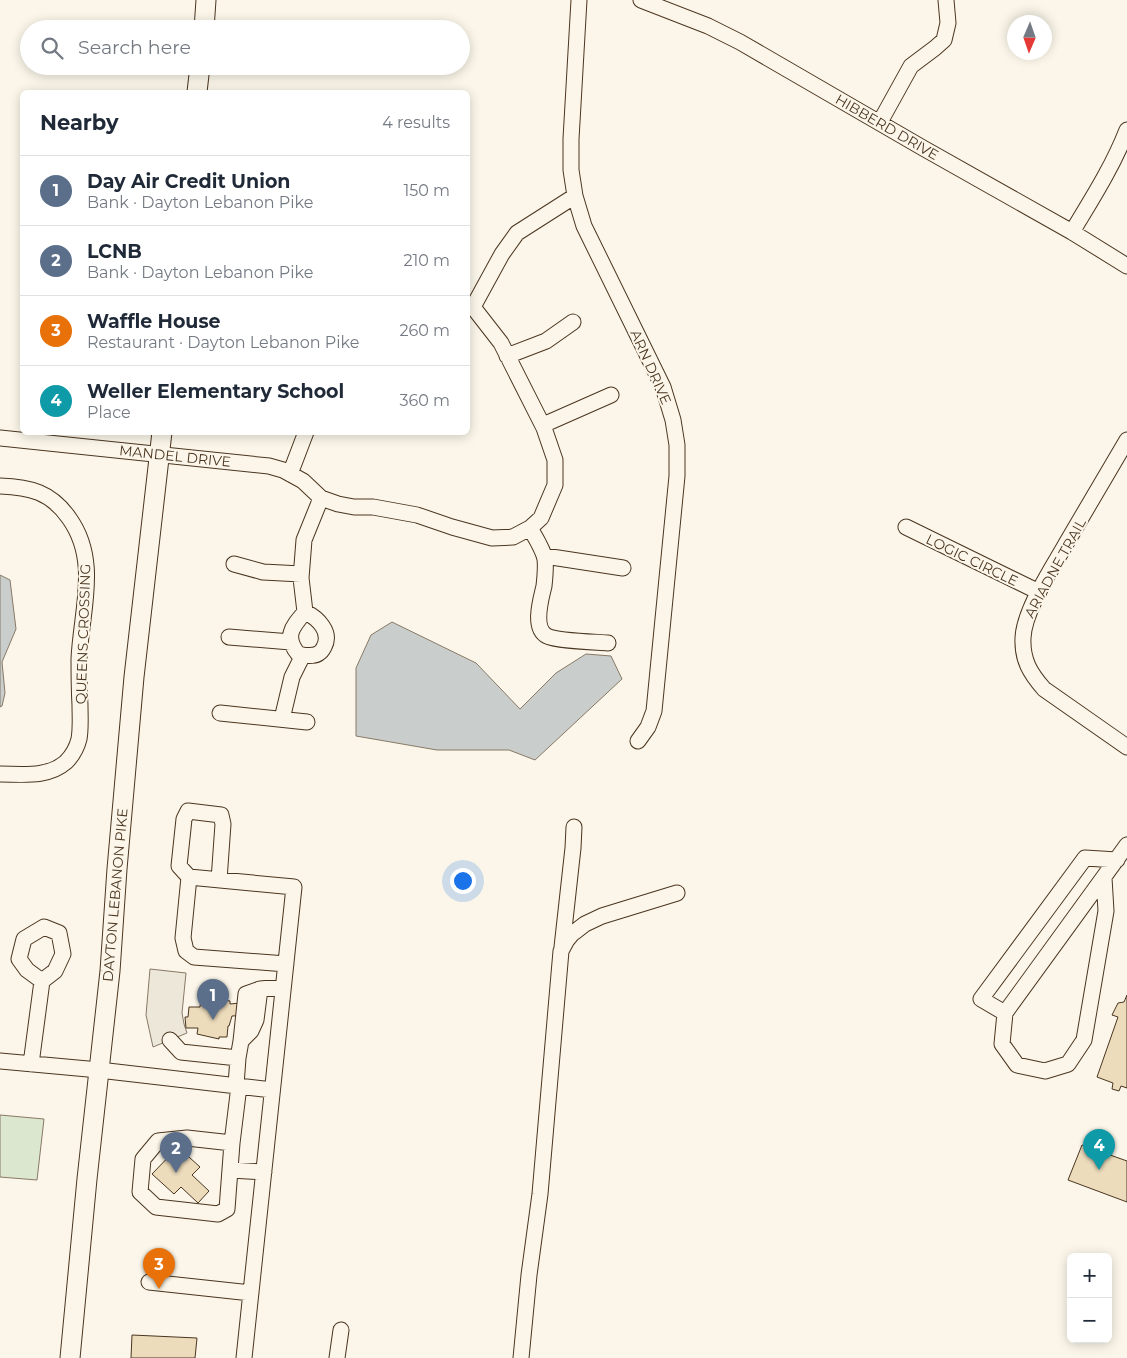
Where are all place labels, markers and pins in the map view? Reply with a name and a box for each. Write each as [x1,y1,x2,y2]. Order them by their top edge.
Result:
pin: 1 [197,979,229,1020]
pin: 4 [1083,1129,1115,1170]
pin: 2 [160,1132,192,1173]
pin: 3 [143,1248,175,1289]

